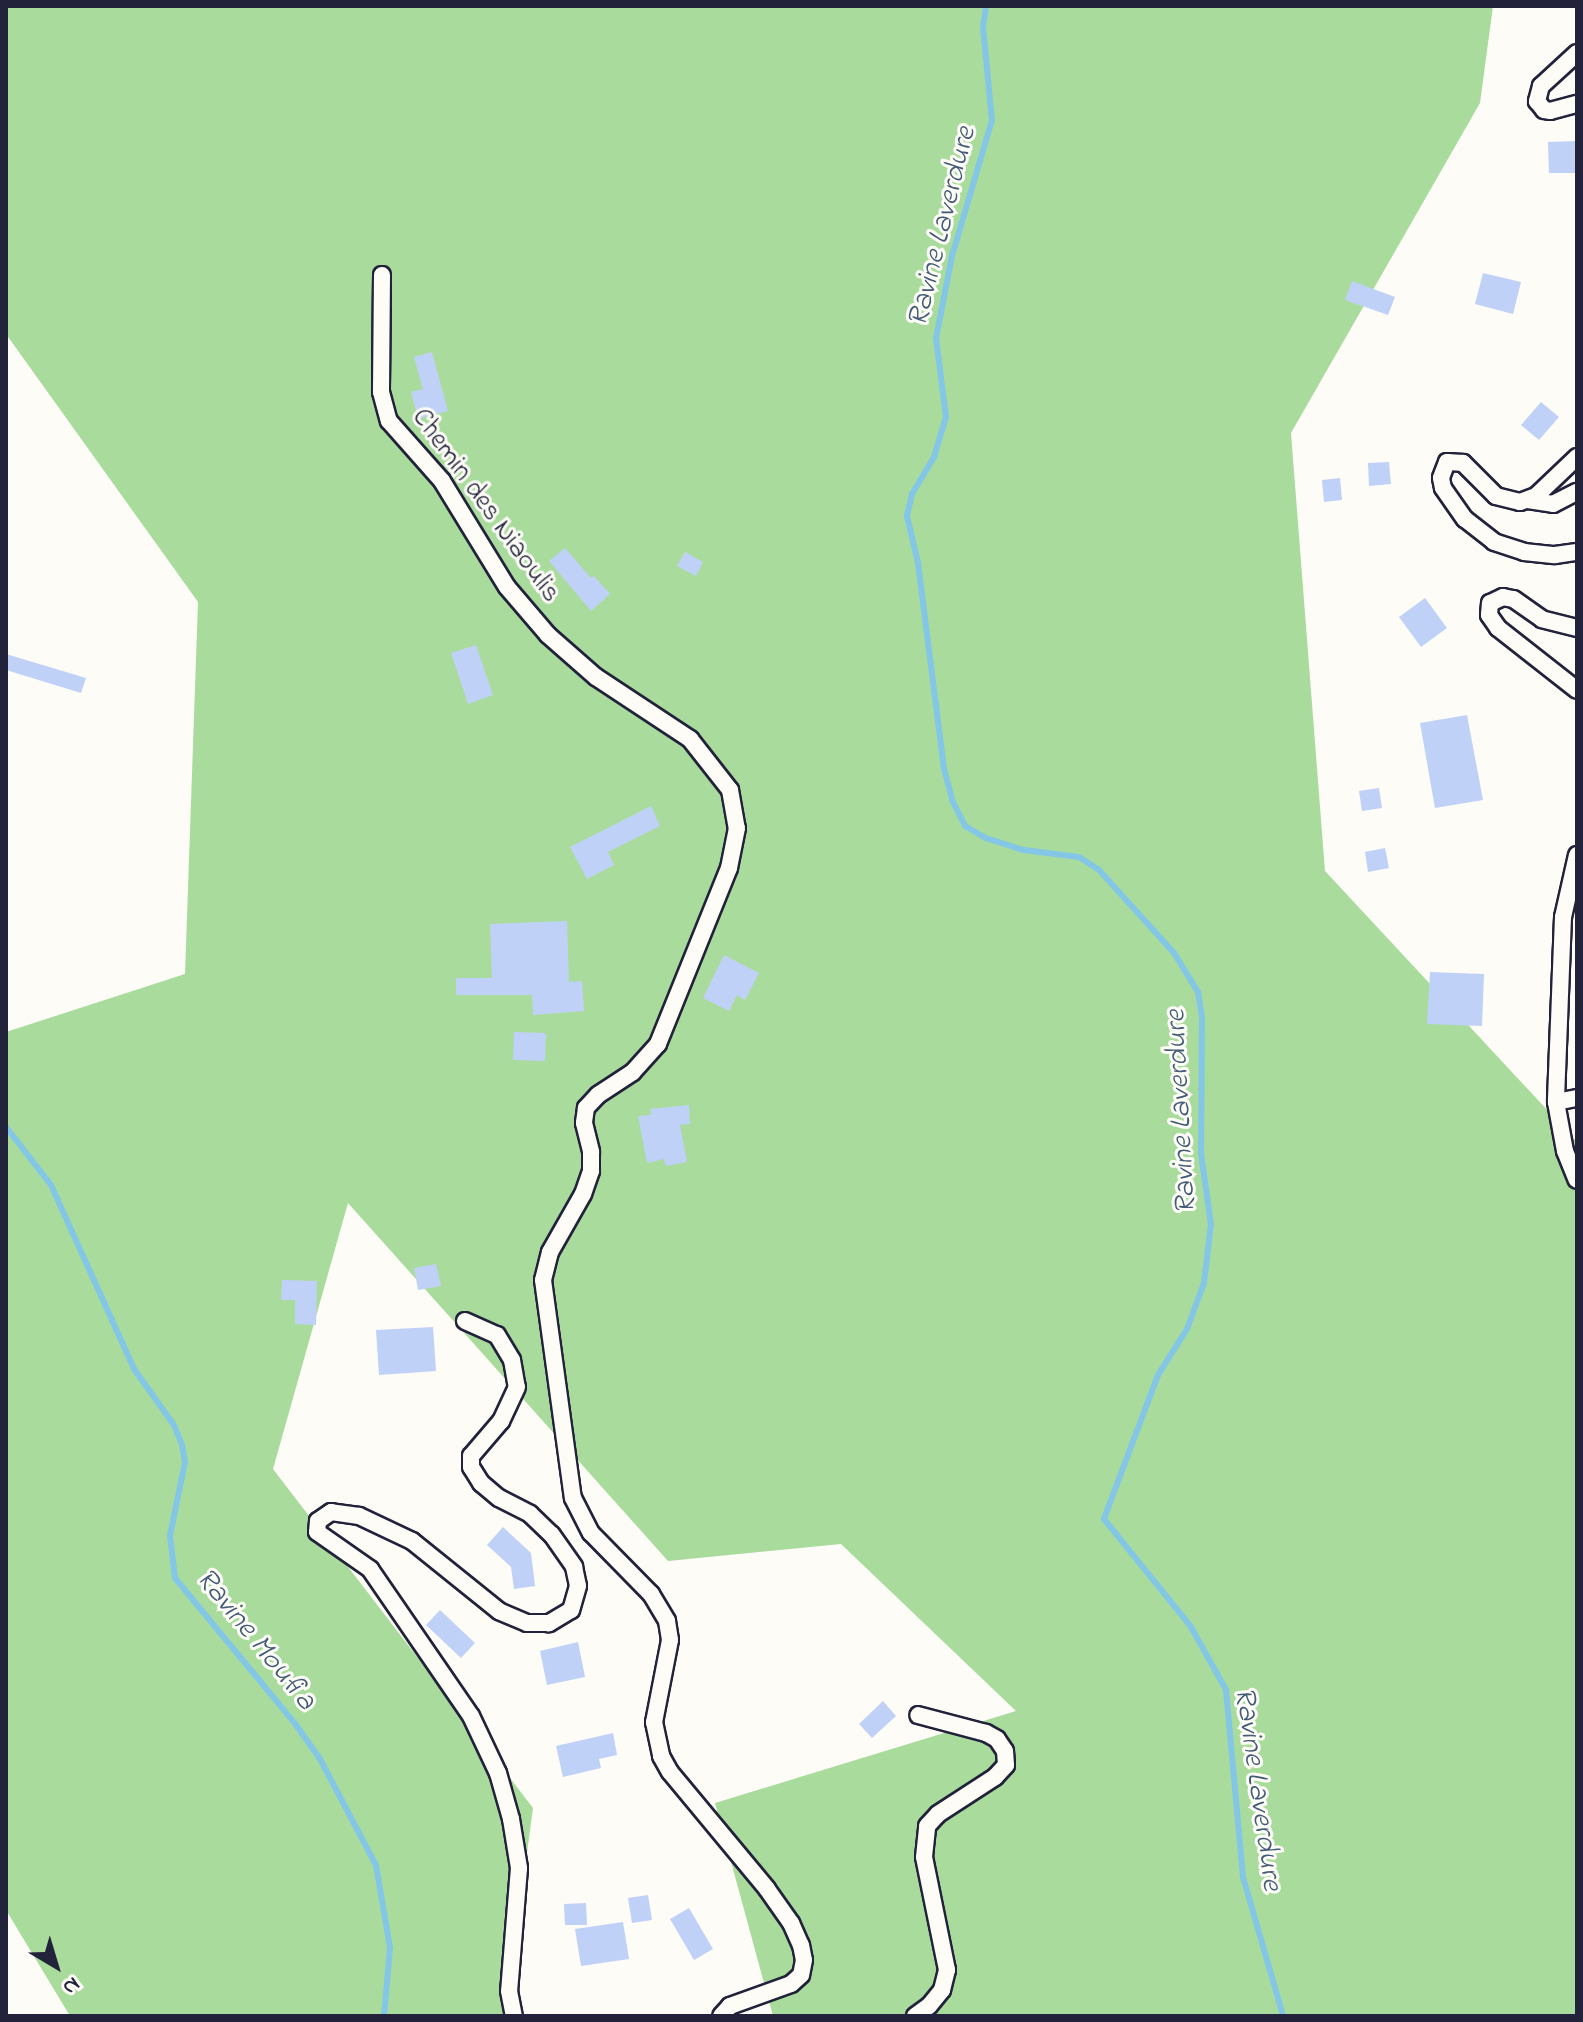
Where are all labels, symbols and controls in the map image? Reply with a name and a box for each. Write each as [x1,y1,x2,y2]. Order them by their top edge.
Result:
water label: Ravine Laverdure [901,123,985,331]
street label: Chemin des Niaoulis [403,402,567,610]
water label: Ravine Laverdure [1159,1009,1205,1215]
water label: Ravine Moufia [187,1562,323,1718]
water label: Ravine Laverdure [1225,1685,1289,1893]
north arrow [16,1926,96,2006]
text: N [55,1968,86,2002]

